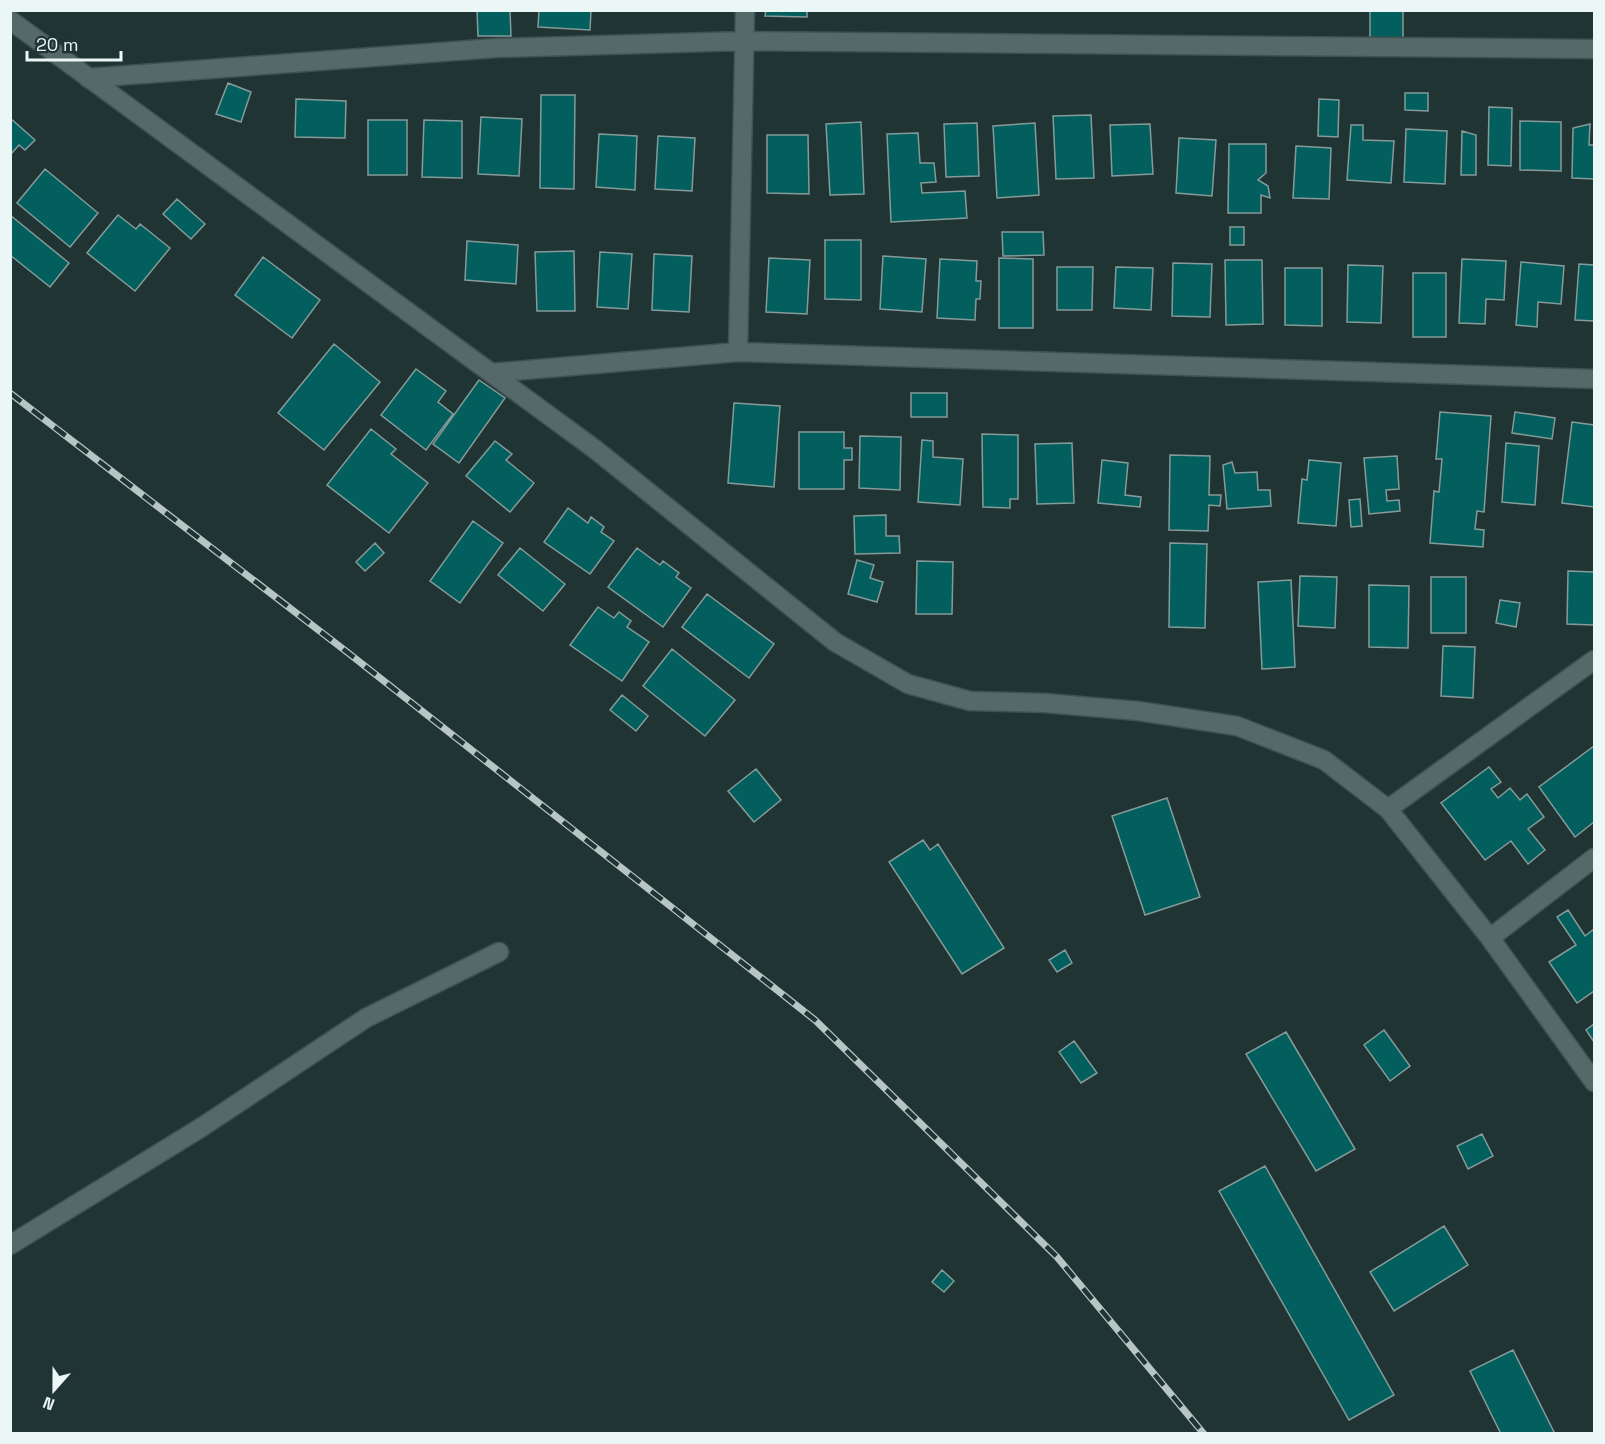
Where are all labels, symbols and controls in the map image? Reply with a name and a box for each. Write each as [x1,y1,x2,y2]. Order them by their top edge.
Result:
scale bar [27,24,122,62]
text: 20 m [36,33,79,56]
north arrow [24,1360,84,1420]
text: N [40,1392,58,1415]

